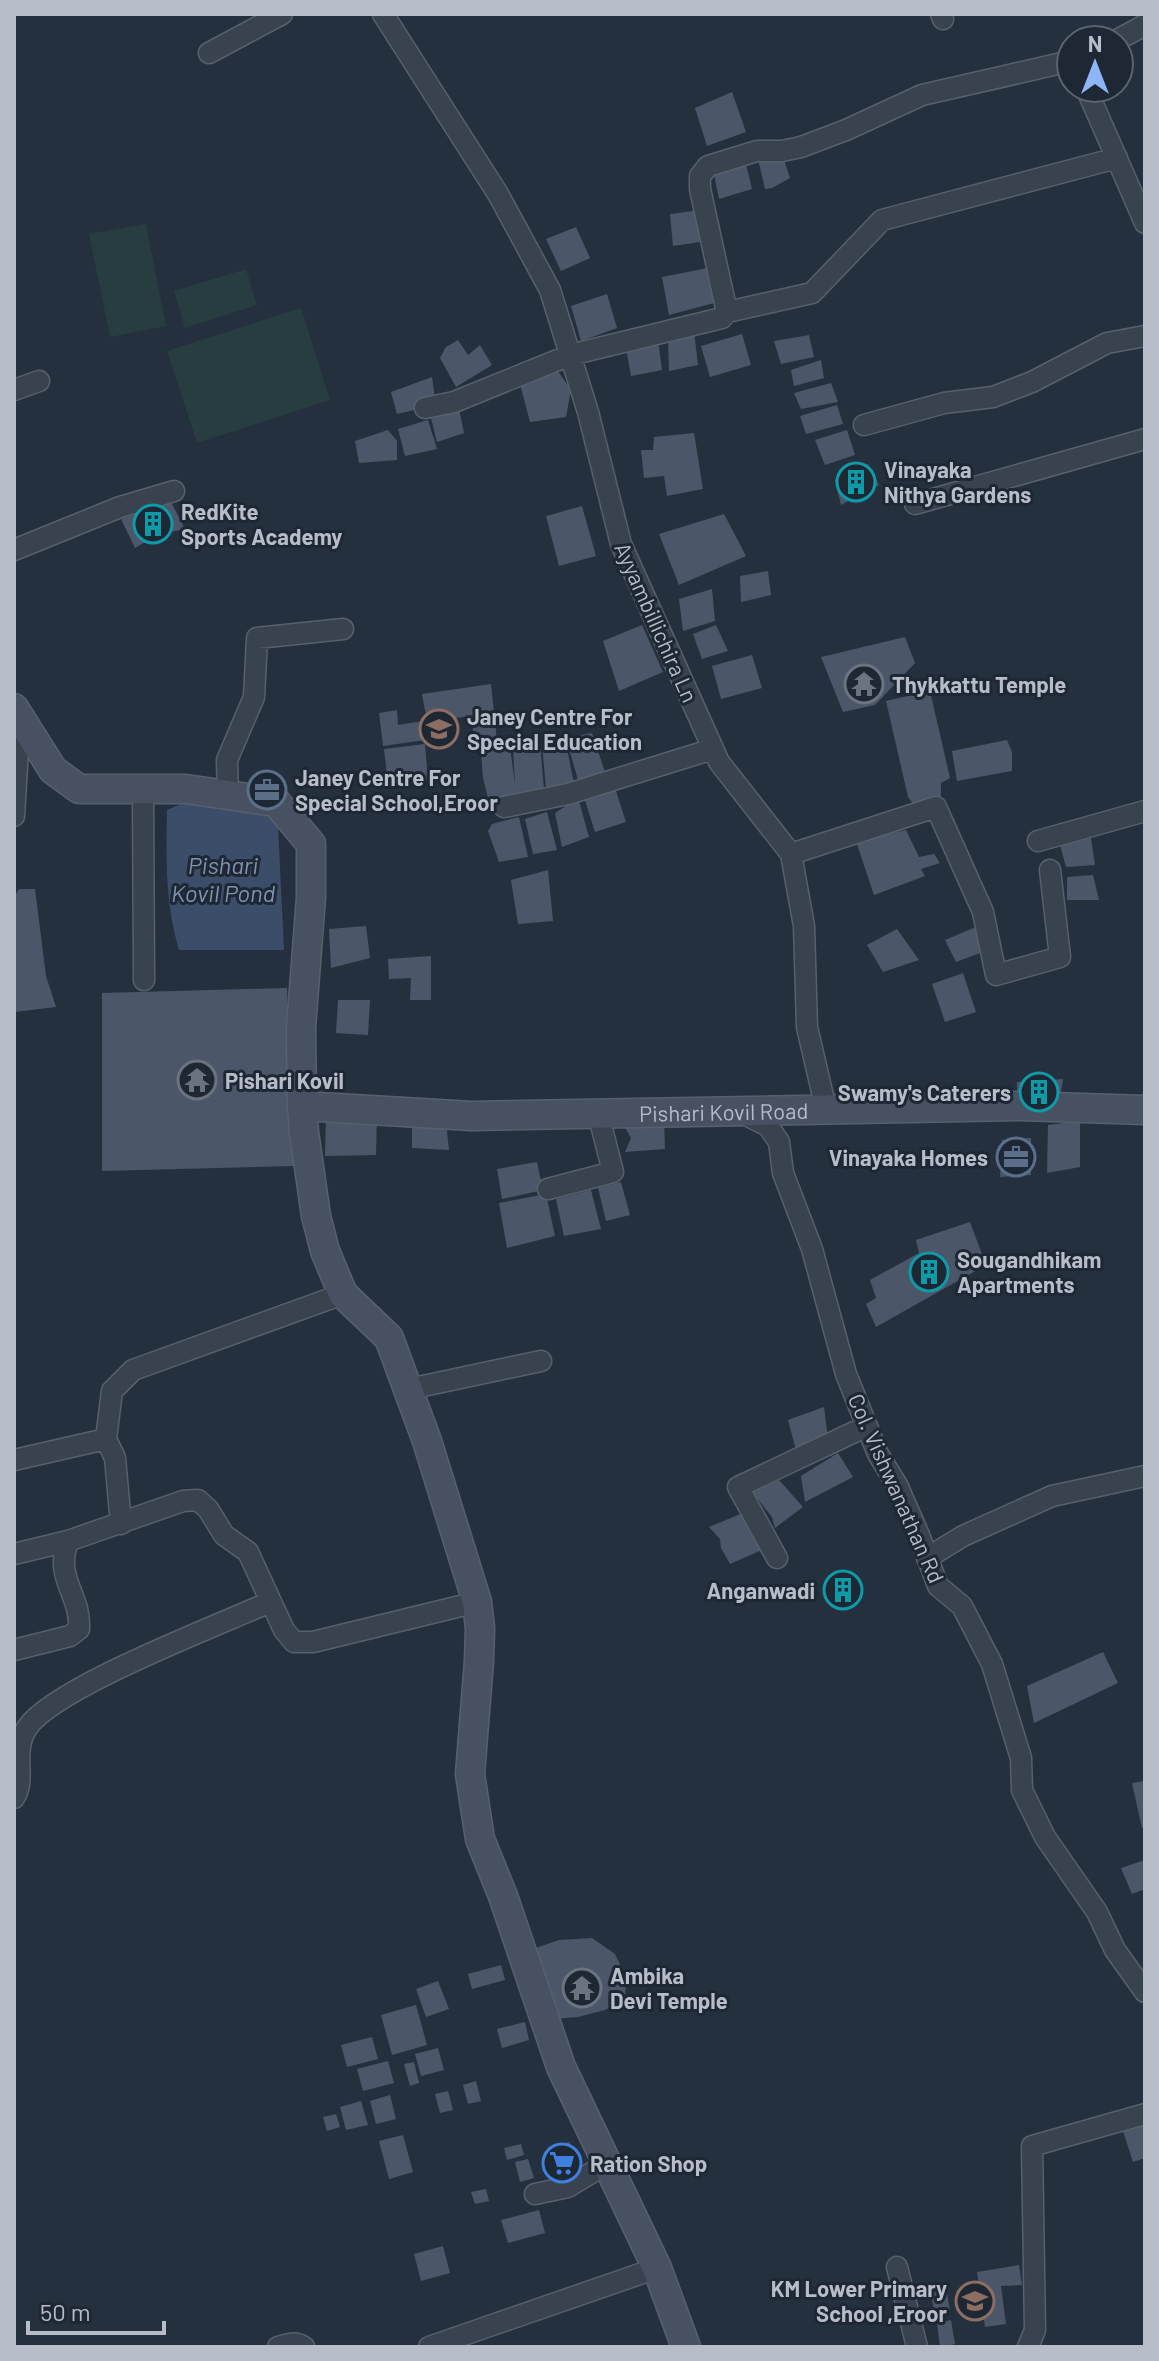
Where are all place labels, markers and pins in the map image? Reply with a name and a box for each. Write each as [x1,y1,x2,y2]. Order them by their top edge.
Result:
place label: Vinayaka Nithya Gardens [884,456,1031,507]
building icon: Vinayaka Nithya Gardens [835,461,877,503]
place label: RedKite Sports Academy [181,498,342,549]
building icon: RedKite Sports Academy [132,503,174,545]
temple icon: Thykkattu Temple [843,663,885,705]
place label: Thykkattu Temple [892,671,1066,697]
place label: Janey Centre For Special Education [467,703,642,754]
school or university icon: Janey Centre For Special Education [418,708,460,750]
place label: Janey Centre For Special School,Eroor [295,764,498,815]
office icon: Janey Centre For Special School,Eroor [246,769,288,811]
temple icon: Pishari Kovil [176,1059,218,1101]
place label: Pishari Kovil [225,1067,344,1093]
building icon: Swamy's Caterers [1018,1071,1060,1113]
place label: Swamy's Caterers [838,1079,1011,1105]
office icon: Vinayaka Homes [995,1136,1037,1178]
place label: Vinayaka Homes [829,1144,988,1170]
place label: Sougandhikam Apartments [957,1246,1101,1297]
building icon: Sougandhikam Apartments [908,1251,950,1293]
building icon: Anganwadi [822,1569,864,1611]
place label: Anganwadi [706,1577,815,1603]
place label: Ambika Devi Temple [610,1962,728,2013]
temple icon: Ambika Devi Temple [561,1967,603,2009]
supermarket icon: Ration Shop [541,2142,583,2184]
place label: Ration Shop [590,2150,707,2176]
place label: KM Lower Primary School ,Eroor [771,2275,948,2326]
school or university icon: KM Lower Primary School ,Eroor [954,2280,996,2322]

